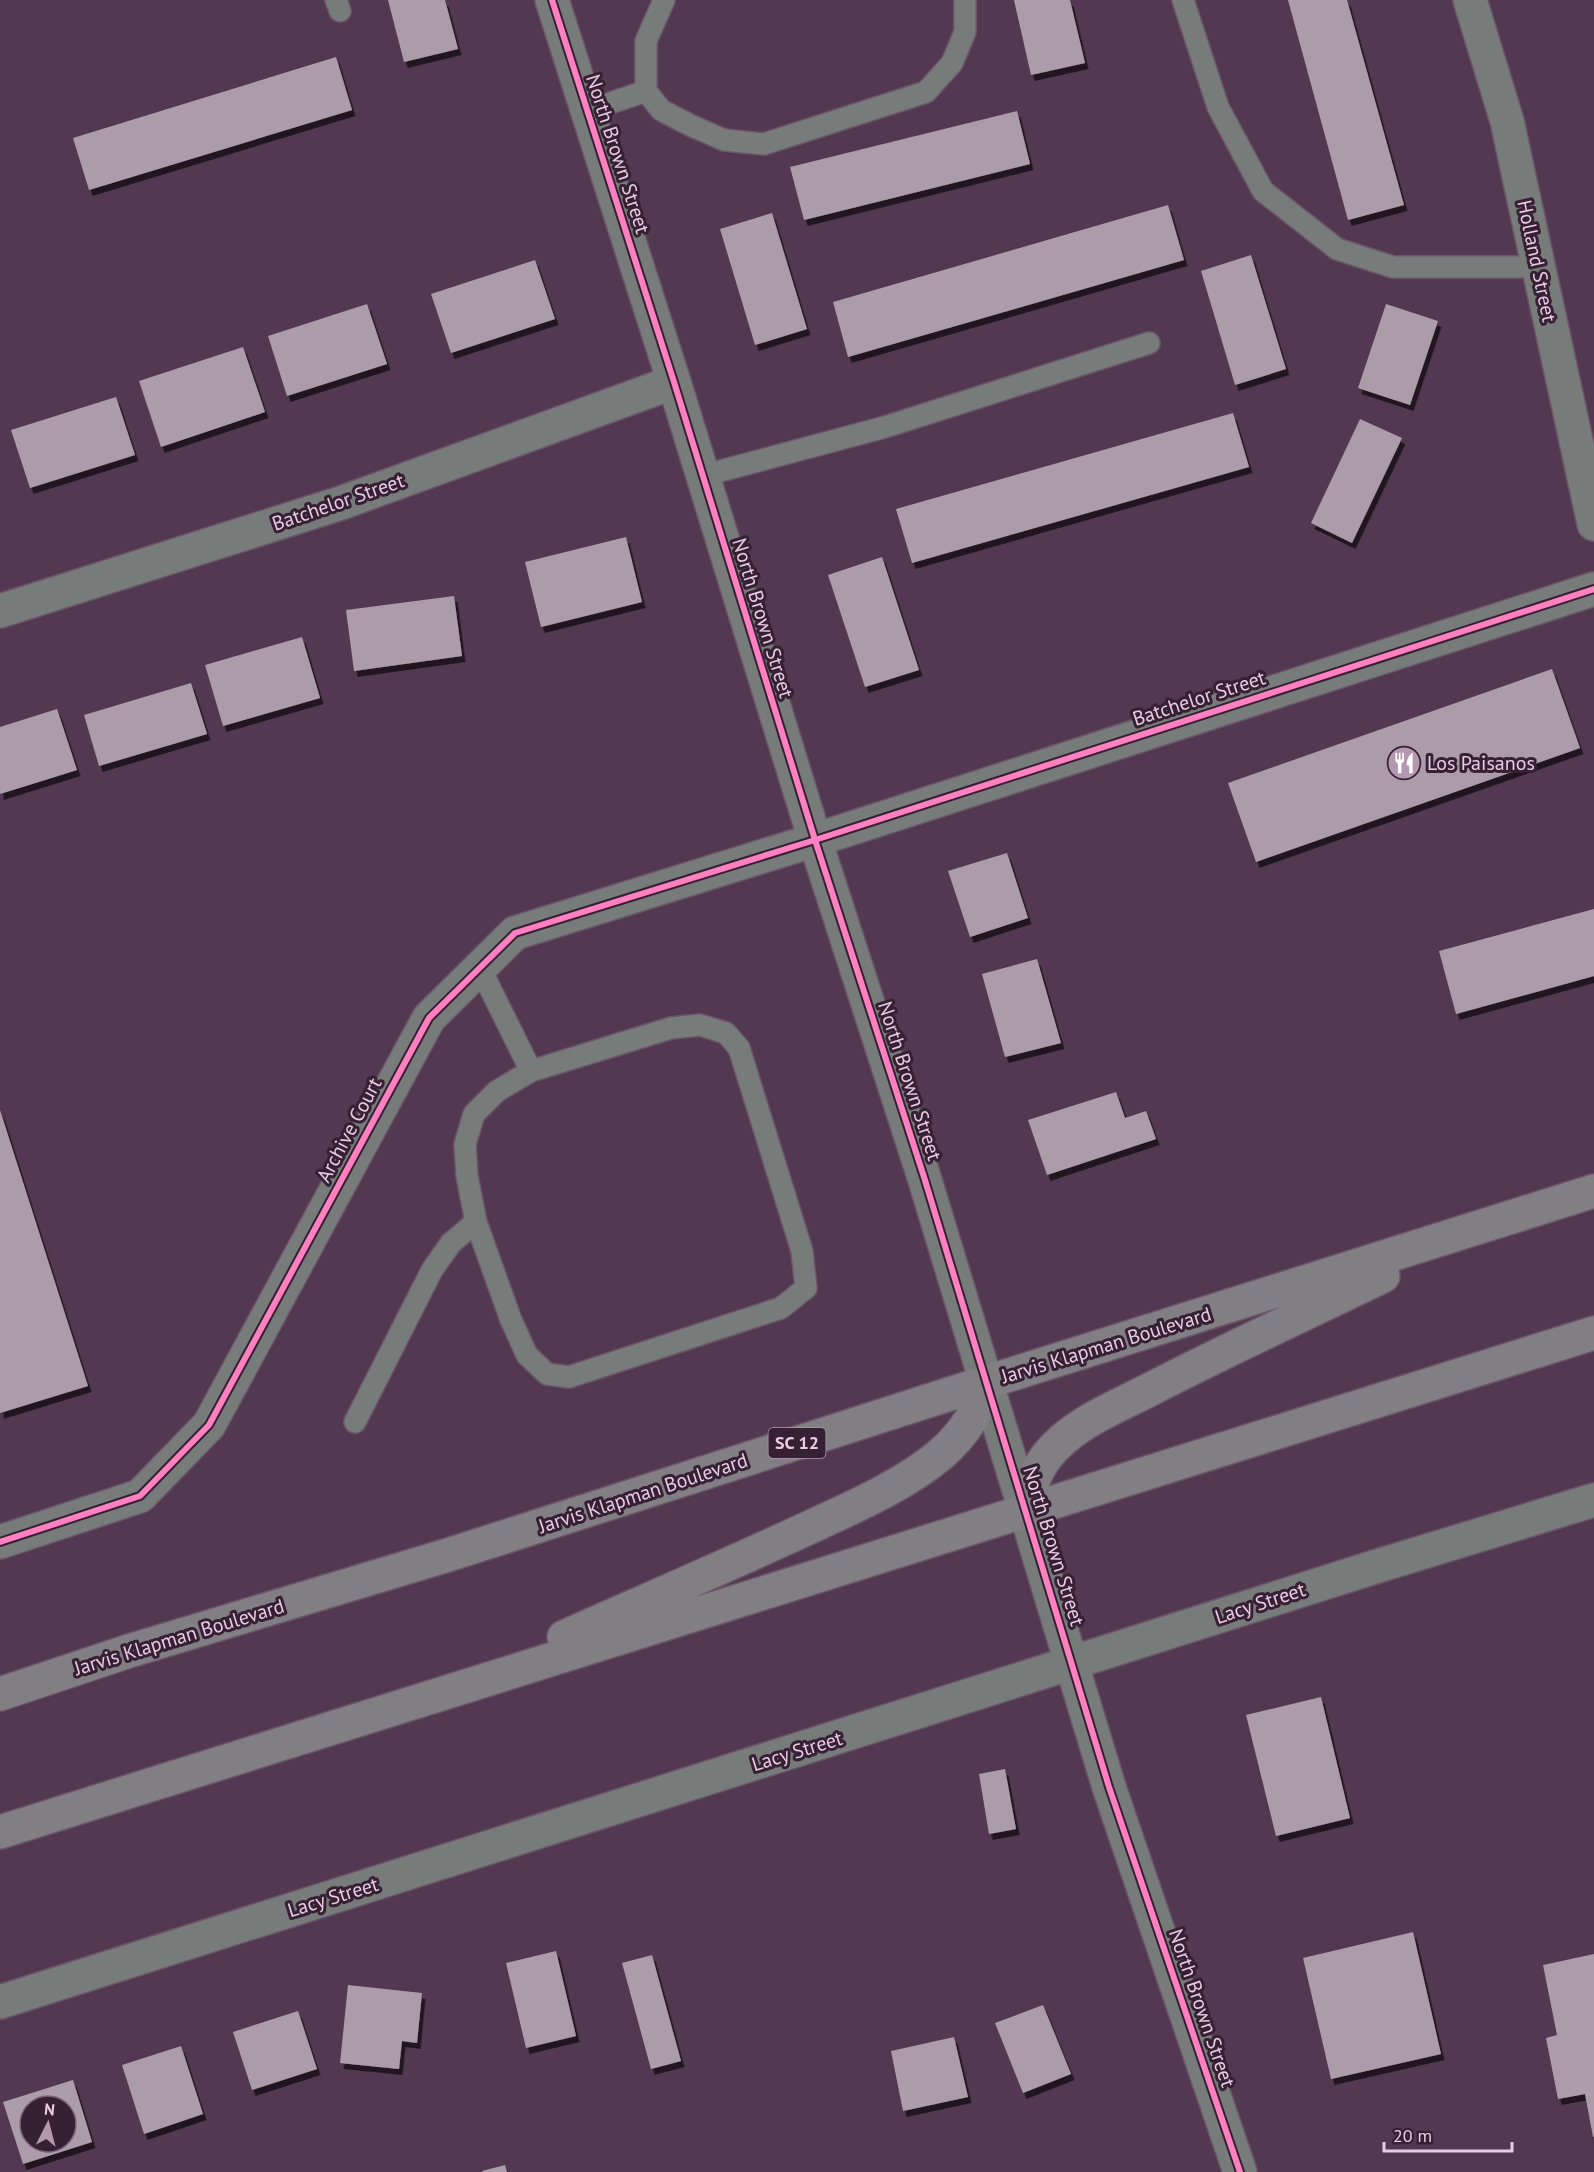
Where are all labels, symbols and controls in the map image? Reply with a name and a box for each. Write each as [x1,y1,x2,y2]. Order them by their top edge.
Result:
street label: North Brown Street [580,71,656,237]
street label: Holland Street [1511,198,1563,324]
street label: Batchelor Street [268,467,408,537]
street label: North Brown Street [726,535,800,701]
street label: Batchelor Street [1129,664,1269,732]
restaurant icon: Los Paisanos [1386,745,1422,781]
place label: Los Paisanos [1427,750,1535,776]
street label: North Brown Street [872,998,948,1164]
street label: Archive Court [310,1073,388,1187]
street label: Jarvis Klapman Boulevard [997,1301,1214,1390]
road number: SC 12 [768,1428,826,1458]
street label: Jarvis Klapman Boulevard [534,1447,751,1539]
street label: North Brown Street [1017,1463,1091,1629]
street label: Lacy Street [1211,1576,1309,1630]
street label: Jarvis Klapman Boulevard [70,1593,287,1682]
street label: Lacy Street [748,1725,846,1777]
street label: Lacy Street [284,1871,382,1923]
street label: North Brown Street [1163,1925,1241,2091]
north arrow [18,2094,78,2154]
text: N [43,2099,56,2120]
scale bar [1384,2115,1512,2153]
text: 20 m [1393,2124,1432,2147]

